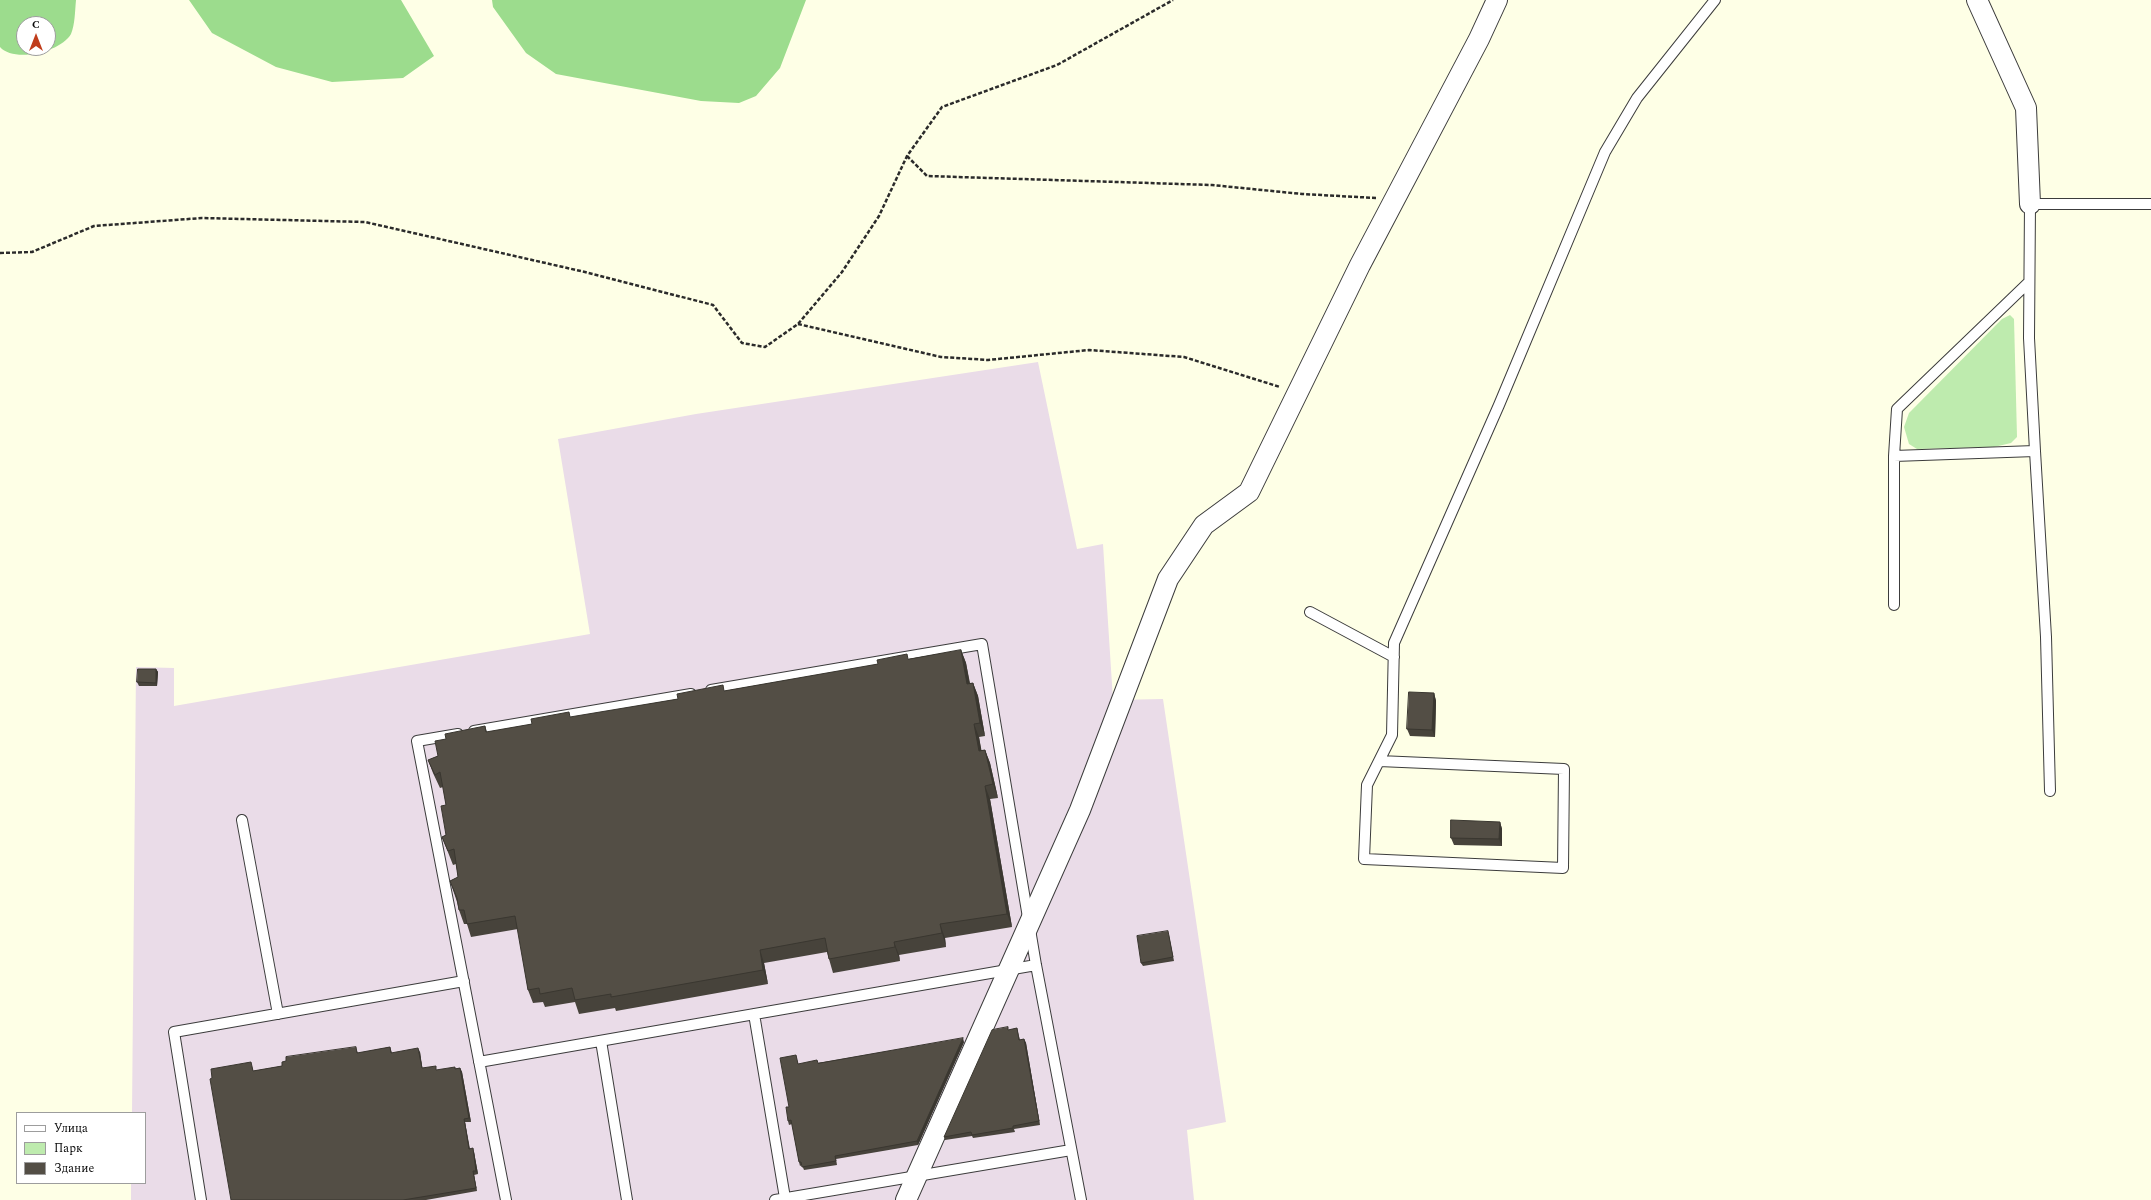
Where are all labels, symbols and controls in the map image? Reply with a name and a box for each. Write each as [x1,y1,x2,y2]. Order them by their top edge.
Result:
north arrow [16,16,56,56]
text: С [32,16,40,33]
legend [16,1112,146,1184]
text: Улица [54,1119,88,1138]
text: Парк [54,1139,83,1158]
text: Здание [54,1159,94,1178]

